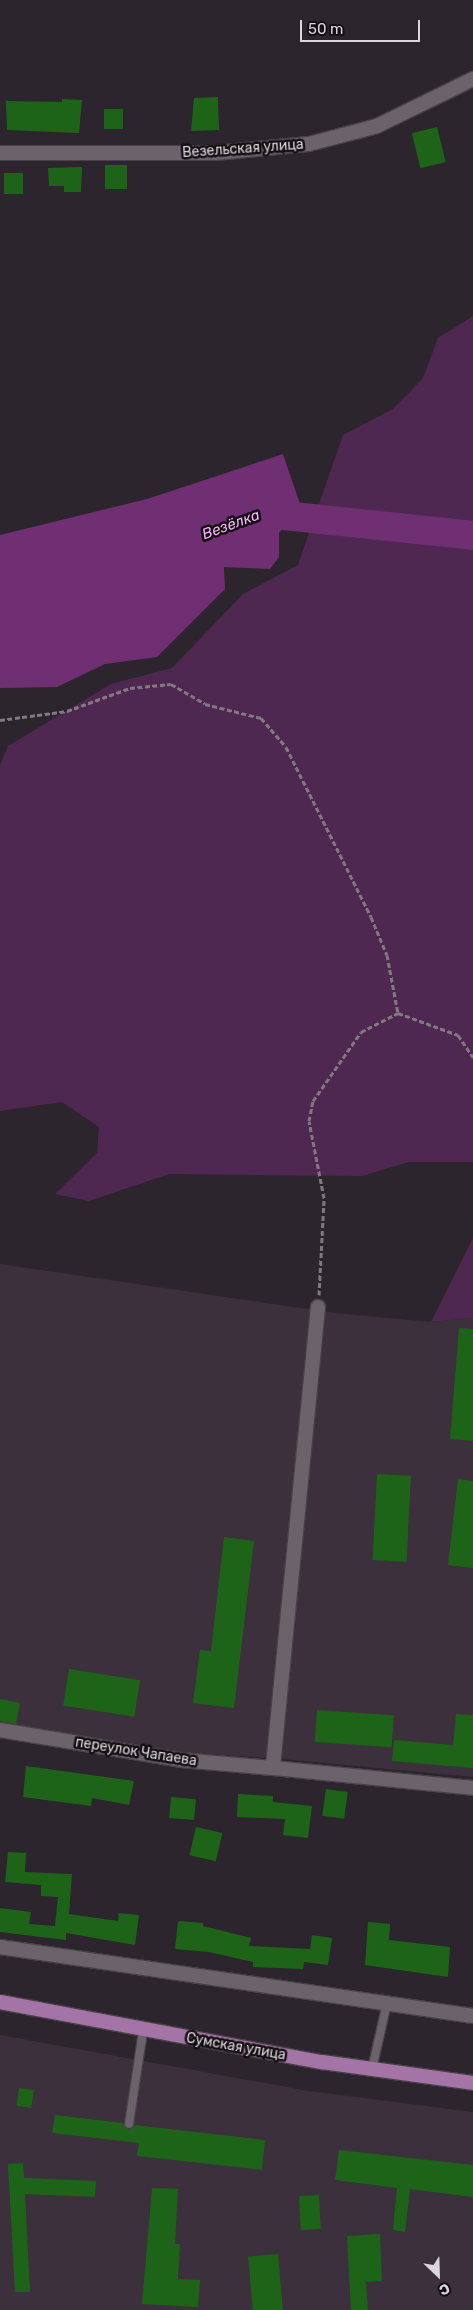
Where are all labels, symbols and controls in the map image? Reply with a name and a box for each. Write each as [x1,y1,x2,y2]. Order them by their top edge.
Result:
scale bar [303,10,423,42]
text: 50 m [308,20,343,38]
street label: Везельская улица [182,136,304,162]
water label: Везёлка [200,506,262,544]
street label: переулок Чапаева [74,1734,198,1770]
street label: Сумская улица [185,2030,287,2064]
north arrow [413,2250,463,2300]
text: С [436,2279,452,2299]

